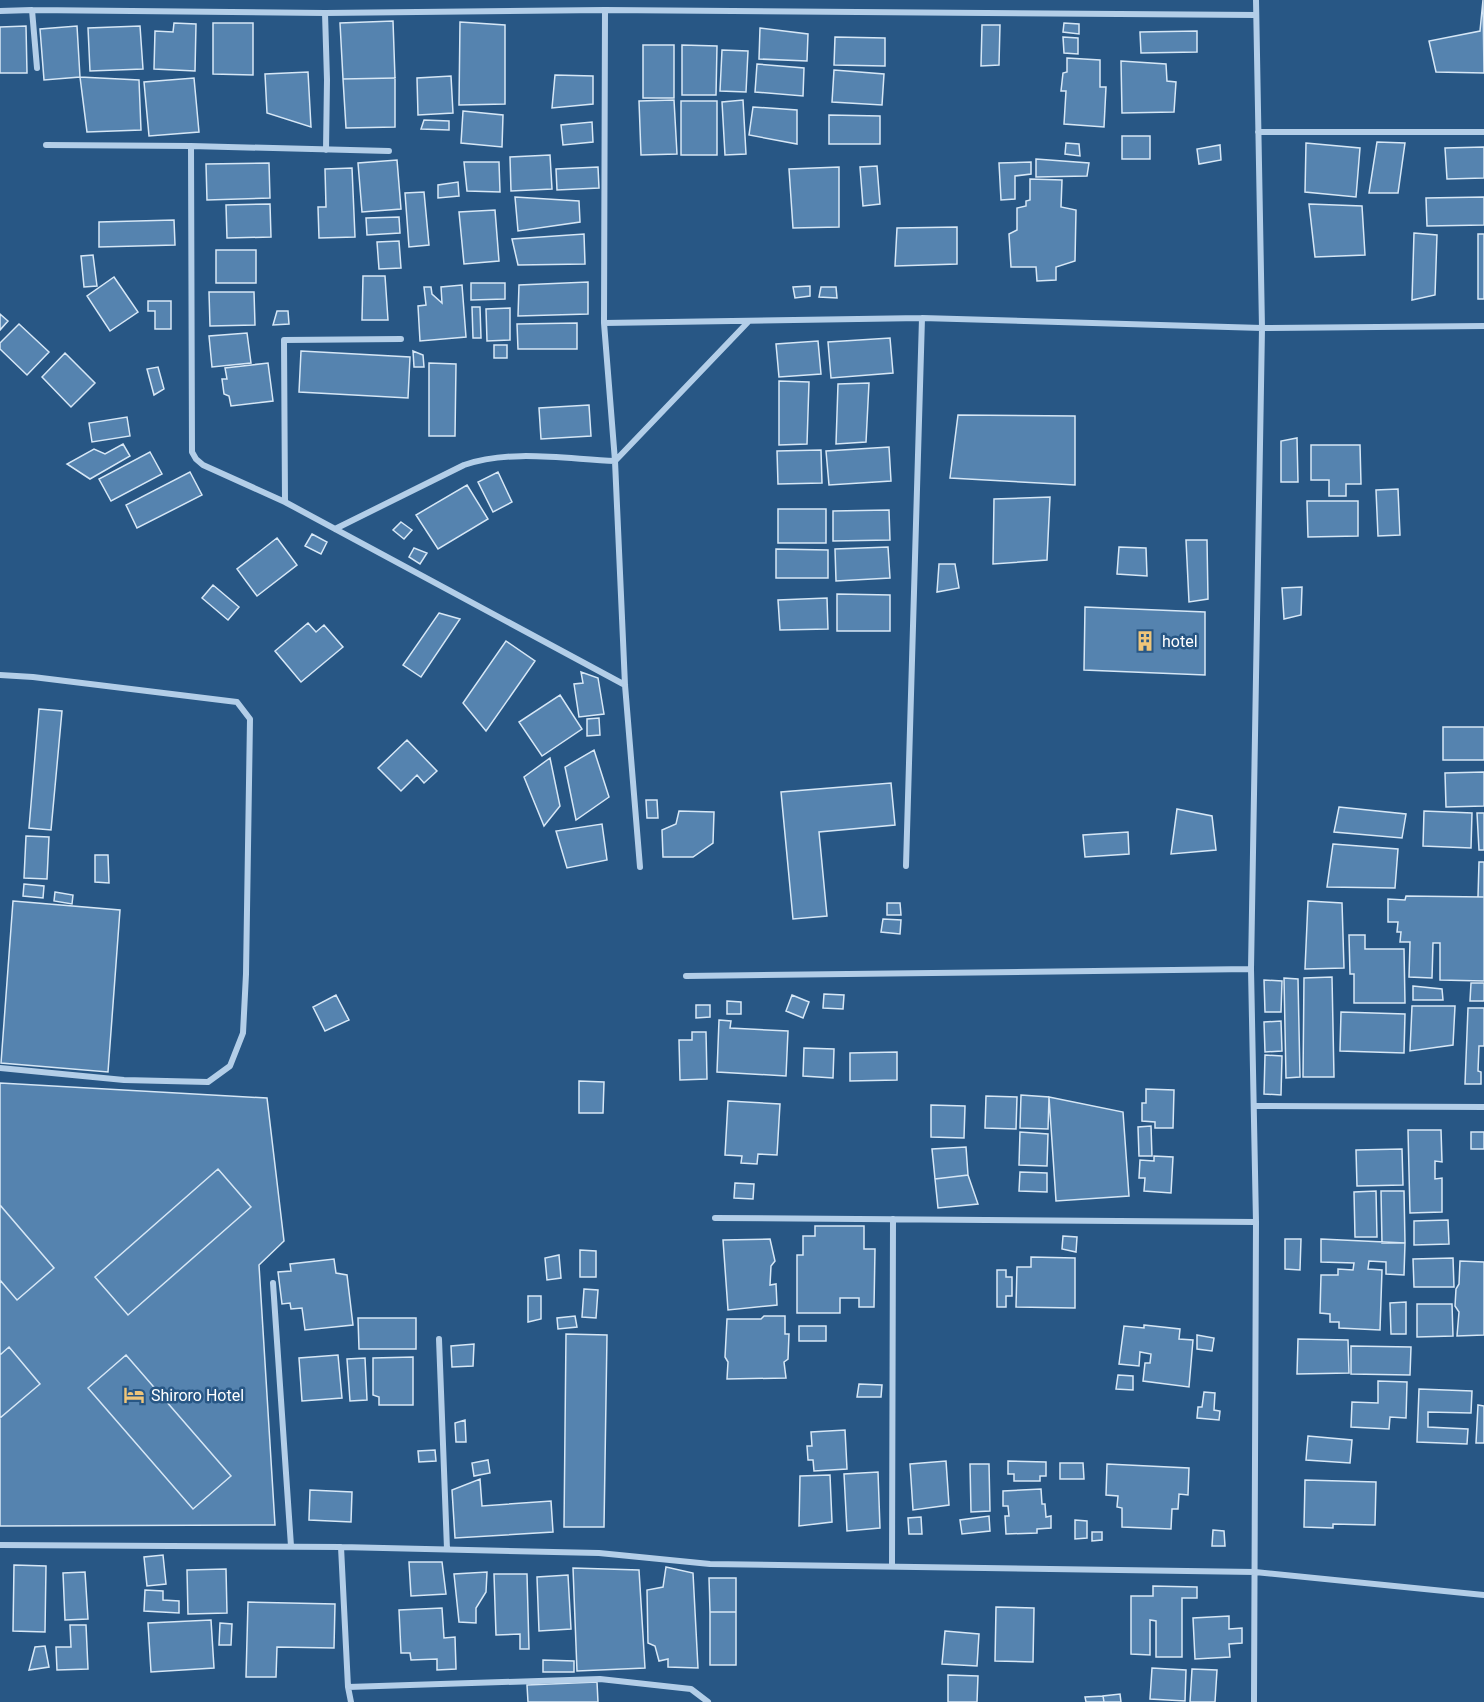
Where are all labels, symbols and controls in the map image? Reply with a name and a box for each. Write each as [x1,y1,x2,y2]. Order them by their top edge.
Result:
building icon: hotel [1133,629,1157,653]
place label: hotel [1162,632,1198,651]
hotel icon: Shiroro Hotel [122,1383,146,1407]
place label: Shiroro Hotel [151,1386,244,1405]

